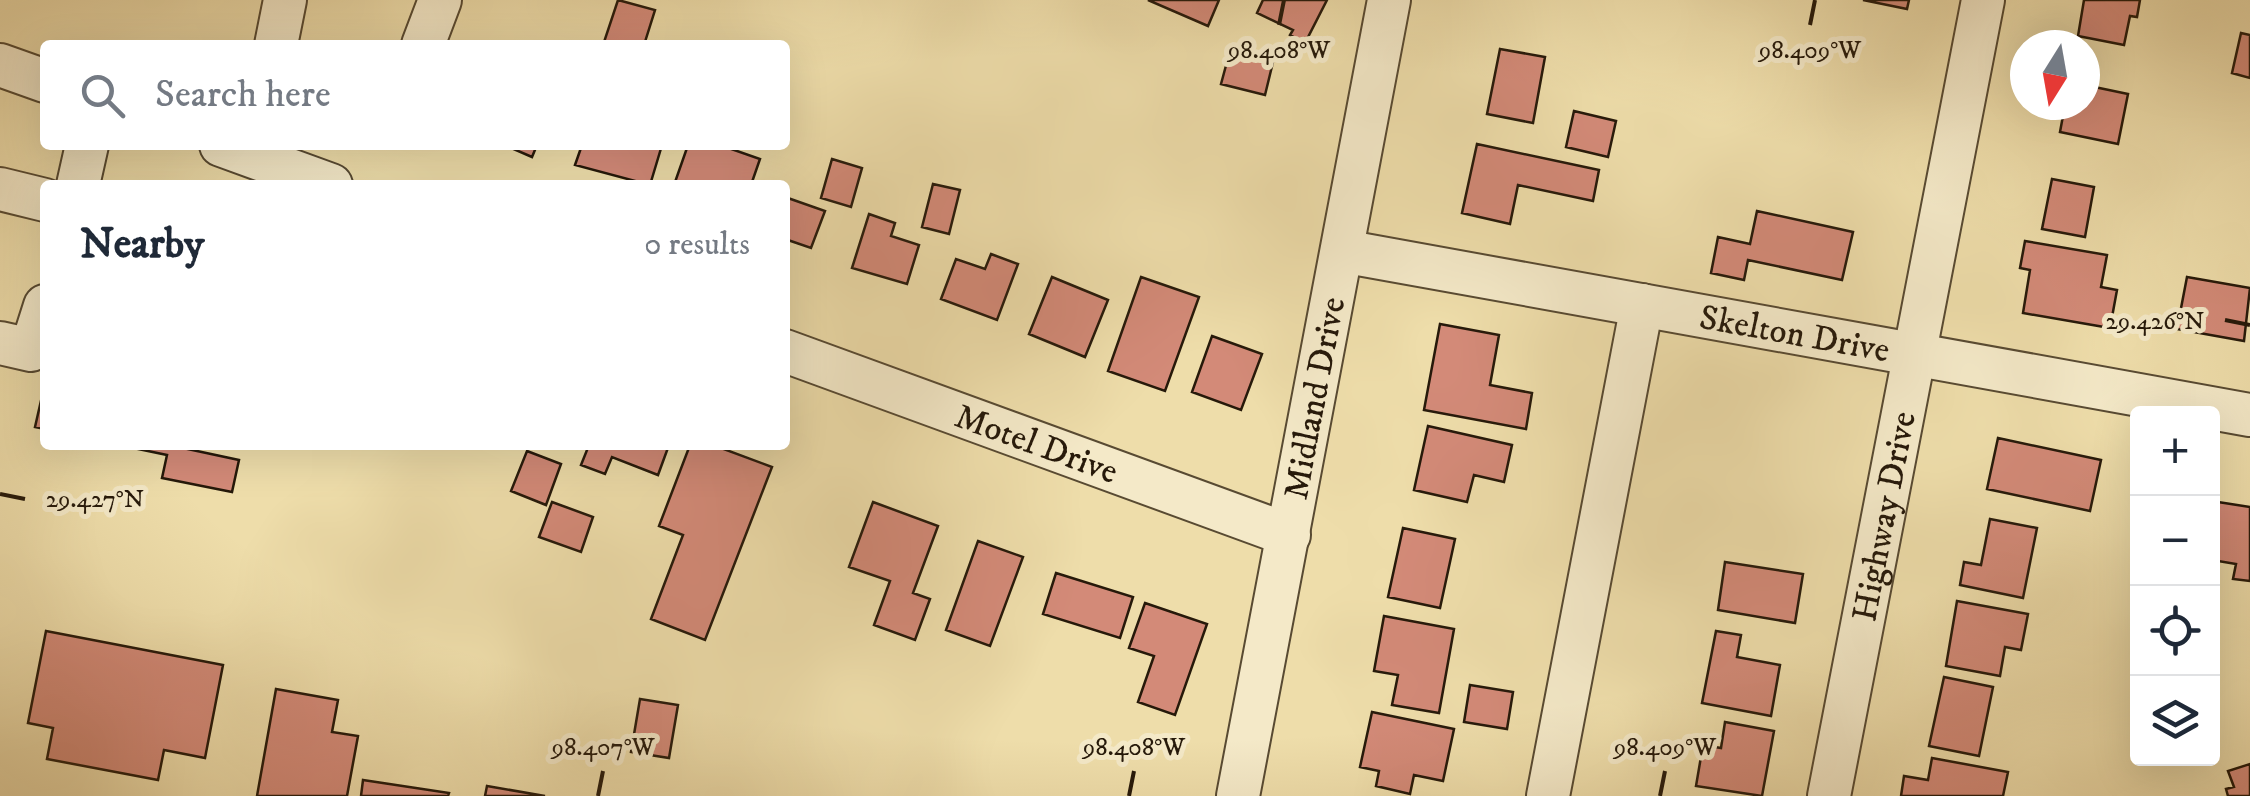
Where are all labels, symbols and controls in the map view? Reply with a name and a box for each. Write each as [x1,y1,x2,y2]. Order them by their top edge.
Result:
north arrow [2010,30,2100,120]
text: 98.408°W [1226,35,1331,66]
text: 98.409°W [1757,35,1862,66]
search box [40,40,790,150]
icon: search [75,68,130,123]
text: Search here [155,71,331,119]
text: Nearby [80,219,204,271]
text: 0 results [644,225,750,265]
street label: Midland Drive [1275,294,1356,503]
street label: Skelton Drive [1696,296,1893,373]
text: 29.426°N [2105,306,2205,337]
street label: Motel Drive [949,395,1124,495]
map controls [2130,406,2220,766]
button: + [2130,406,2220,496]
street label: Highway Drive [1843,408,1927,625]
text: 29.427°N [46,484,144,515]
button: − [2130,496,2220,586]
button: locate [2130,586,2220,676]
button: layers [2130,676,2220,766]
text: 98.407°W [549,732,656,763]
text: 98.408°W [1081,732,1186,763]
text: 98.409°W [1612,732,1717,763]

